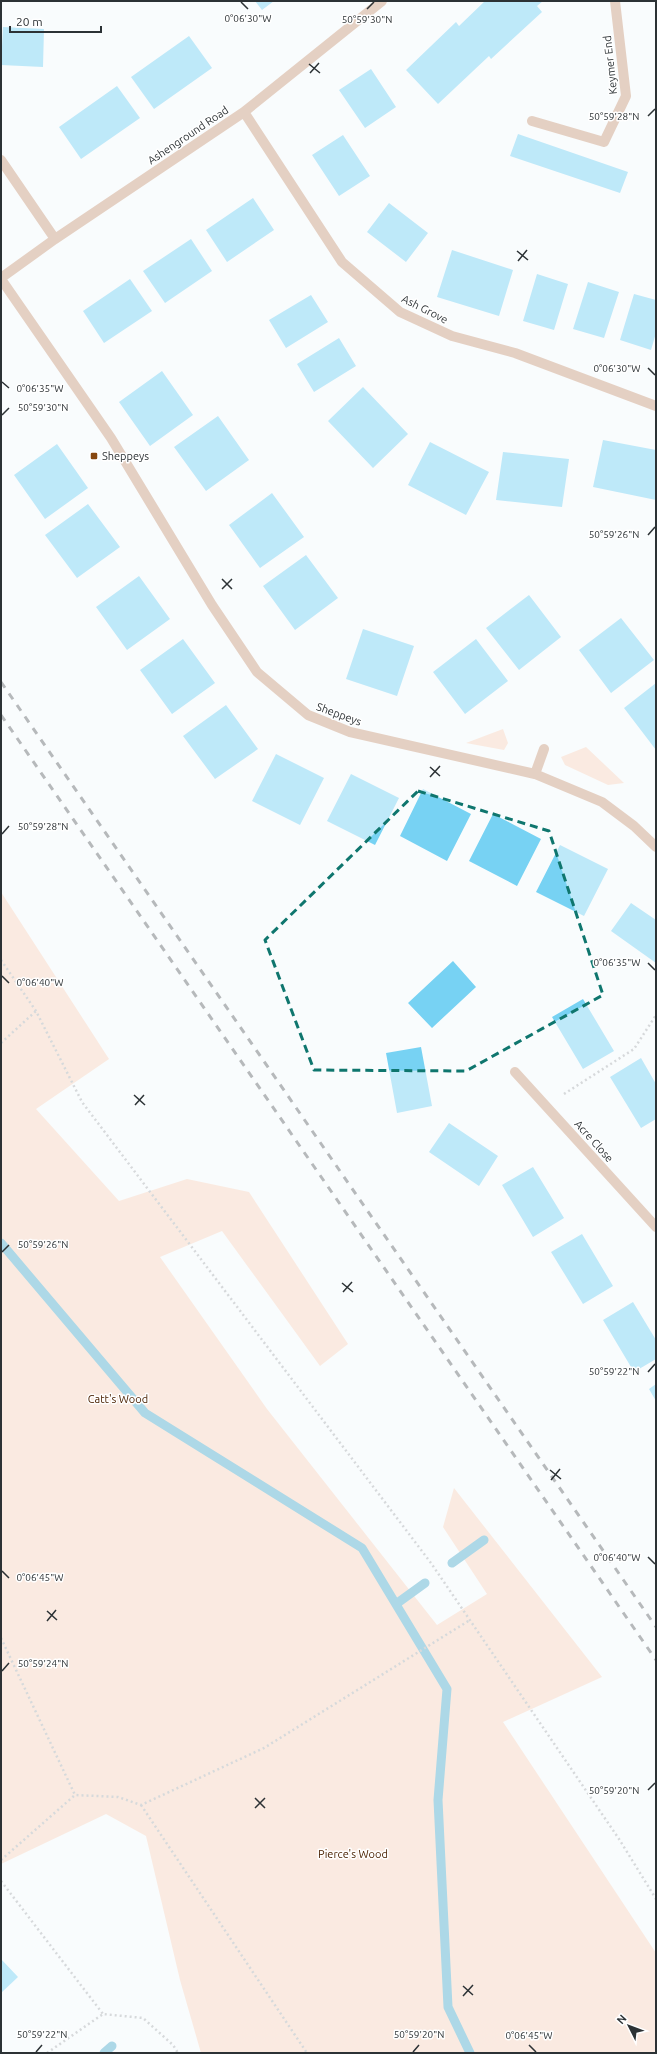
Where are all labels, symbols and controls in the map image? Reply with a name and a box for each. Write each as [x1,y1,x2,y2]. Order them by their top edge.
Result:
scale bar [10,8,101,34]
text: 0°06'30"W [224,13,272,24]
text: 50°59'30"N [342,14,392,25]
text: 20 m [16,15,43,28]
street label: Keymer End [601,35,619,95]
street label: Ashenground Road [145,104,231,166]
text: 50°59'28"N [589,111,639,122]
street label: Ash Grove [400,292,450,326]
text: 0°06'30"W [593,363,641,374]
text: 0°06'35"W [16,383,64,394]
text: 50°59'30"N [18,402,68,413]
place label: Sheppeys [102,450,149,462]
marker: Sheppeys [89,451,99,461]
text: 50°59'26"N [589,529,639,540]
street label: Sheppeys [315,700,363,728]
text: 50°59'28"N [18,821,68,832]
text: 0°06'35"W [593,957,641,968]
text: 0°06'40"W [16,977,64,988]
street label: Acre Close [572,1118,616,1164]
text: 50°59'26"N [18,1239,68,1250]
text: 50°59'22"N [589,1366,639,1377]
park label: Catt's Wood [88,1393,148,1405]
text: 0°06'40"W [593,1552,641,1563]
text: 0°06'45"W [16,1572,64,1583]
text: 50°59'24"N [18,1658,68,1669]
text: 50°59'20"N [589,1785,639,1796]
park label: Pierce's Wood [318,1848,388,1860]
north arrow [609,2006,649,2046]
text: N [614,2012,629,2026]
text: 50°59'22"N [17,2029,67,2040]
text: 50°59'20"N [394,2029,444,2040]
text: 0°06'45"W [505,2030,553,2041]

